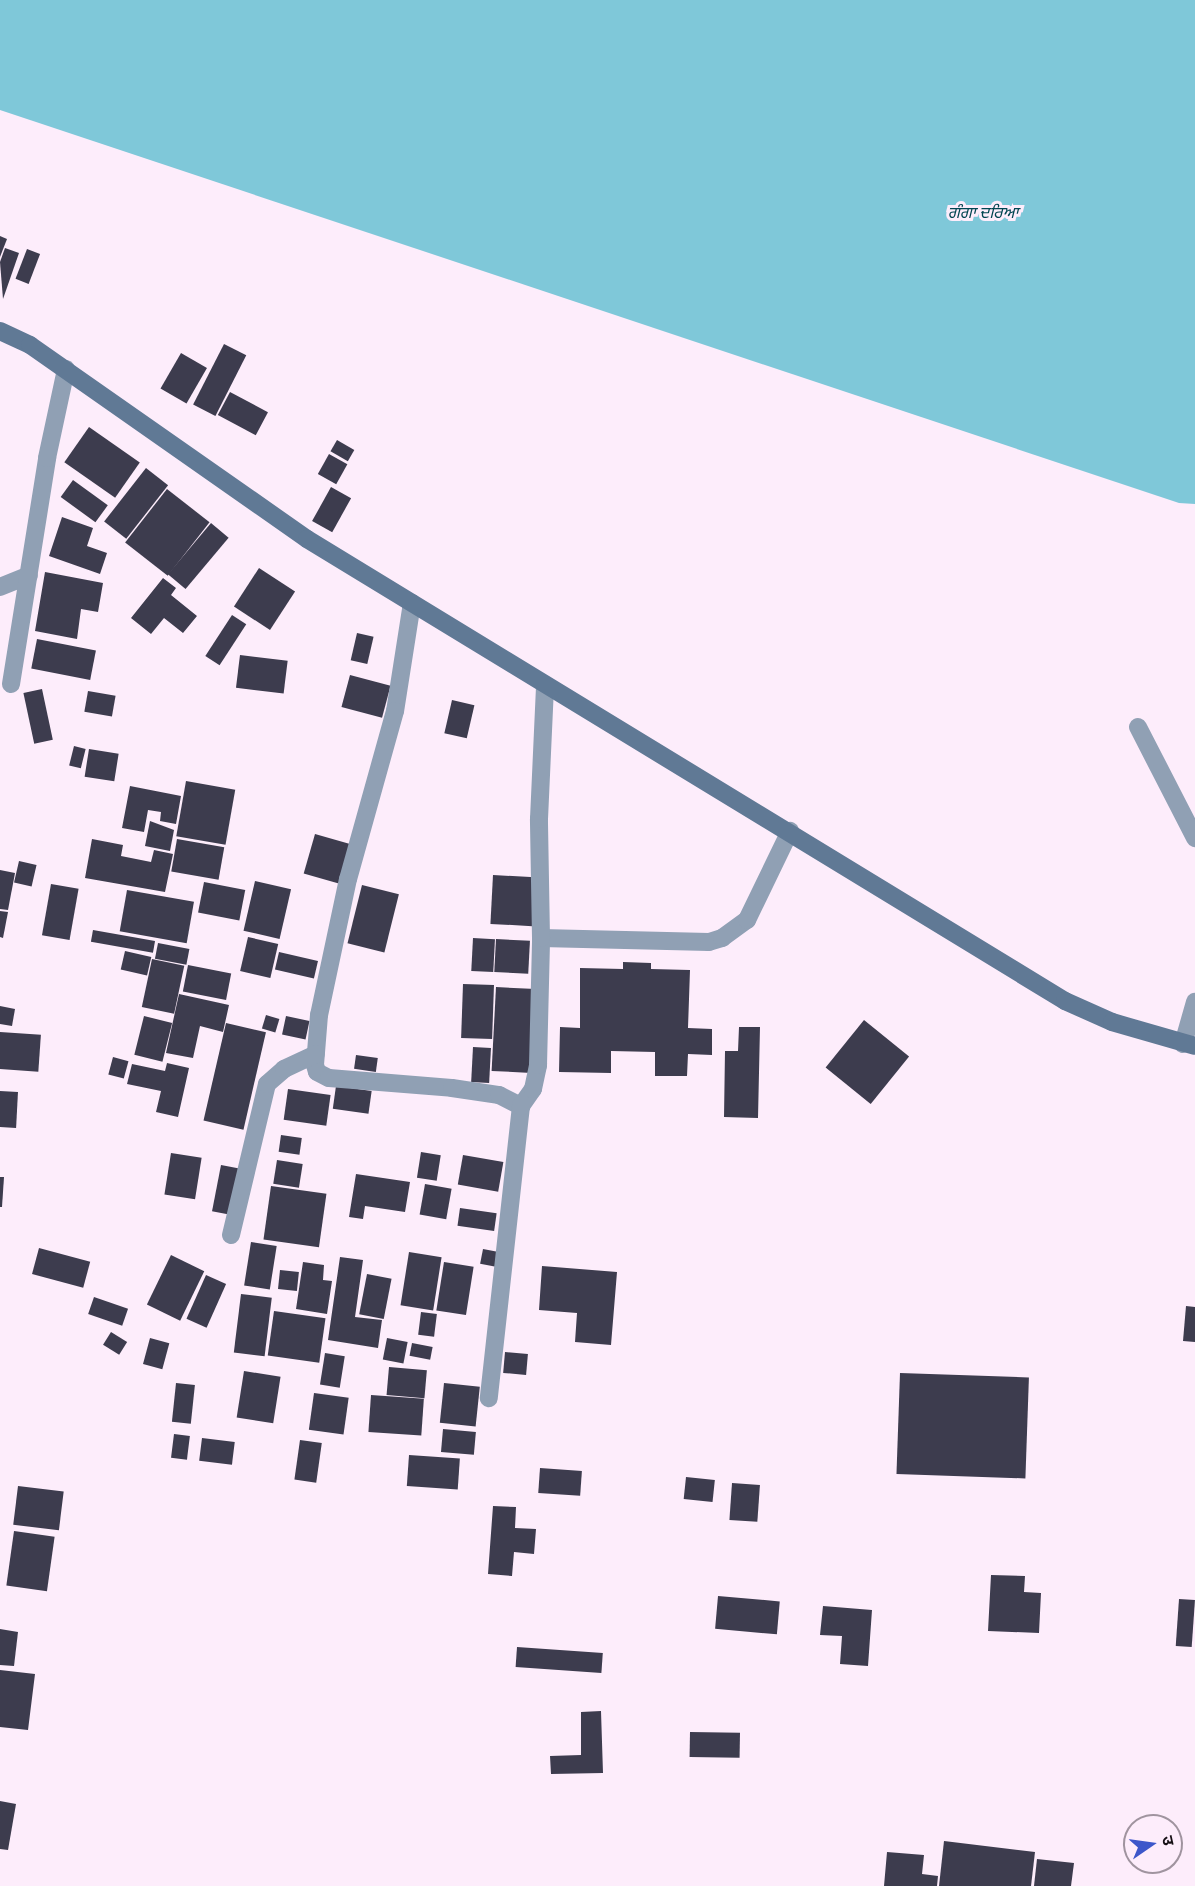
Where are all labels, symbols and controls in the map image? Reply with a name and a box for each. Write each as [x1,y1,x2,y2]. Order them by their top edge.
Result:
water label: ਗੰਗਾ ਦਰਿਆ [948,202,1018,222]
north arrow [1123,1814,1183,1874]
text: उ [1159,1834,1178,1847]

